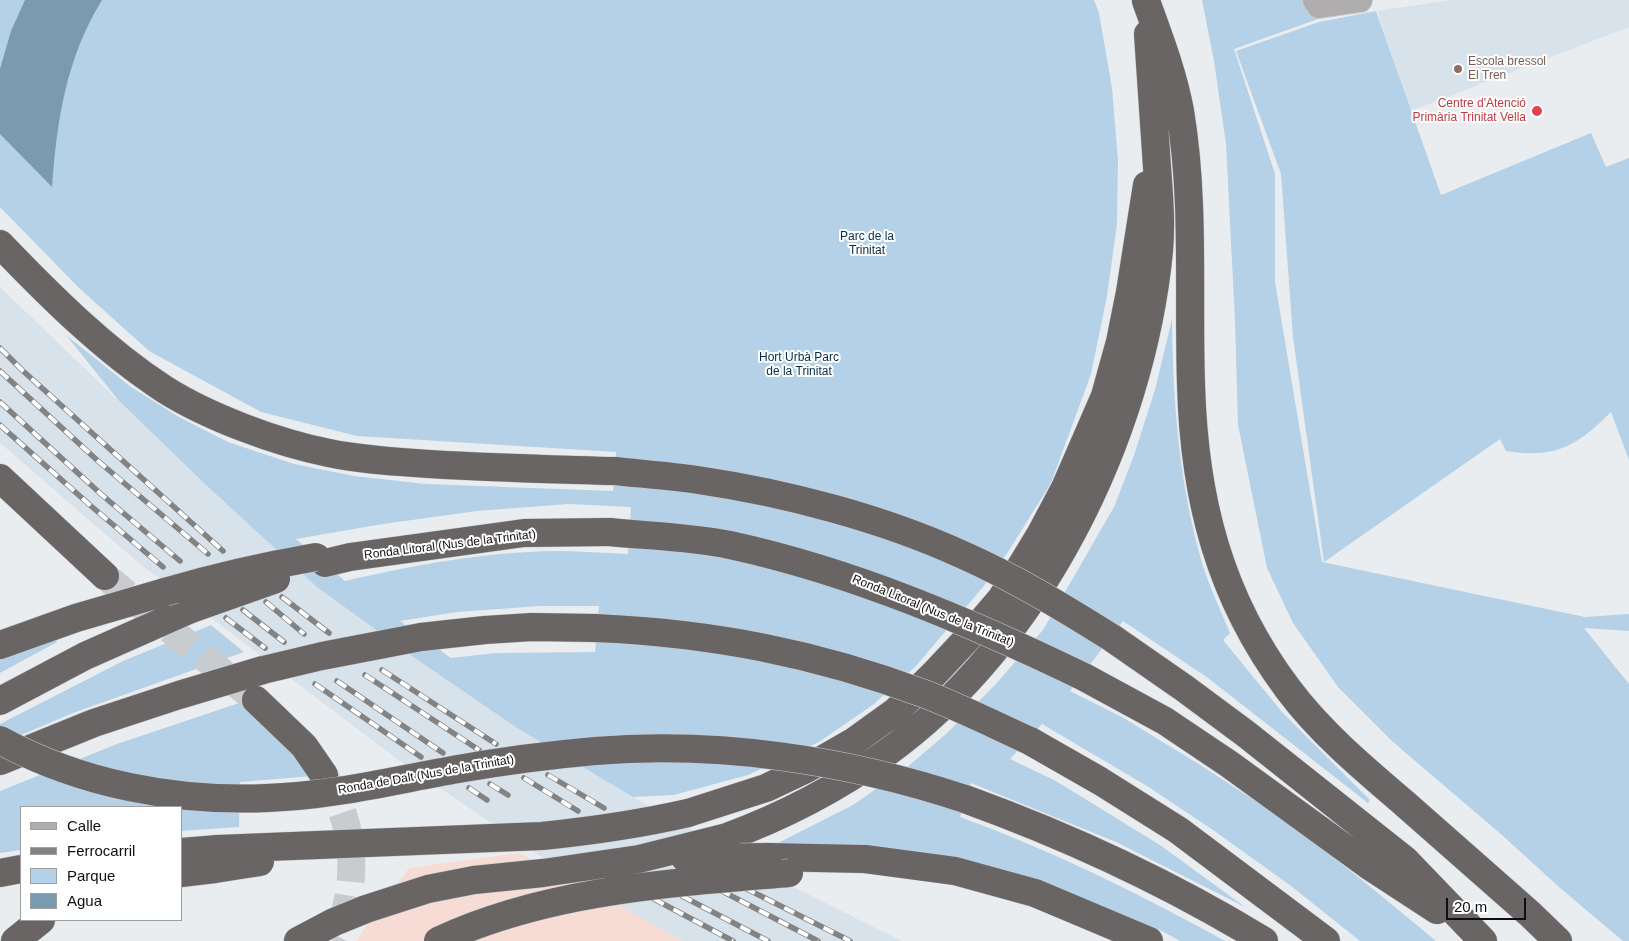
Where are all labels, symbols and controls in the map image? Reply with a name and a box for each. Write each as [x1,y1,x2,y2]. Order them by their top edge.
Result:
place label: Escola bressol El Tren [1468,55,1546,83]
marker: Escola bressol El Tren [1452,63,1464,75]
place label: Centre d'Atenció Primària Trinitat Vella [1412,97,1526,125]
marker: Centre d'Atenció Primària Trinitat Vella [1530,104,1544,118]
park label: Parc de la Trinitat [840,230,894,258]
park label: Hort Urbà Parc de la Trinitat [759,351,839,379]
street label: Ronda Litoral (Nus de la Trinitat) [363,527,537,563]
street label: Ronda Litoral (Nus de la Trinitat) [850,572,1016,650]
street label: Ronda de Dalt (Nus de la Trinitat) [337,752,515,798]
legend [20,806,182,921]
text: Calle [67,817,101,834]
text: Ferrocarril [67,842,135,859]
text: Parque [67,867,115,884]
scale bar [1449,888,1529,920]
text: Agua [67,892,102,909]
text: 20 m [1454,898,1487,915]

